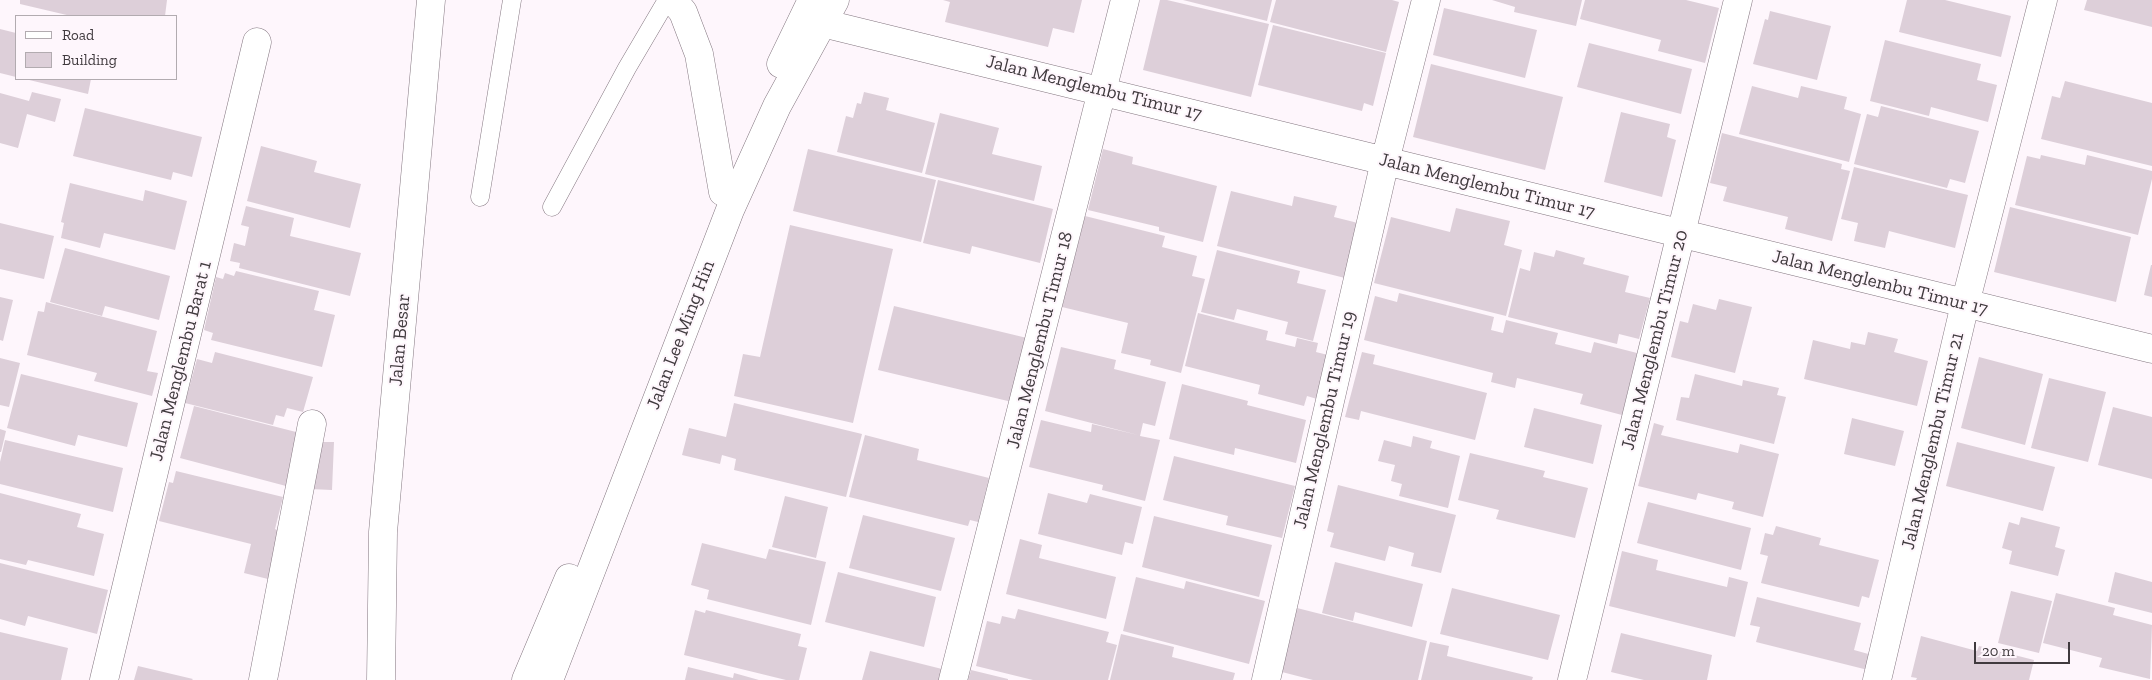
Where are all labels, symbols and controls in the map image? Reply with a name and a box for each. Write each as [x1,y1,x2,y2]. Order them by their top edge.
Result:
legend [15,15,178,80]
text: Road [62,26,94,44]
street label: Jalan Menglembu Timur 17 [984,50,1204,126]
text: Building [62,51,117,69]
street label: Jalan Menglembu Timur 17 [1377,148,1597,224]
street label: Jalan Menglembu Timur 20 [1617,228,1693,452]
street label: Jalan Menglembu Timur 18 [1002,229,1078,451]
street label: Jalan Menglembu Timur 17 [1770,245,1990,321]
street label: Jalan Lee Ming Hin [642,257,720,413]
street label: Jalan Menglembu Barat 1 [145,259,217,463]
street label: Jalan Besar [385,293,415,387]
street label: Jalan Menglembu Timur 19 [1289,309,1361,531]
street label: Jalan Menglembu Timur 21 [1897,330,1969,552]
scale bar [1977,632,2073,664]
text: 20 m [1982,642,2015,660]

